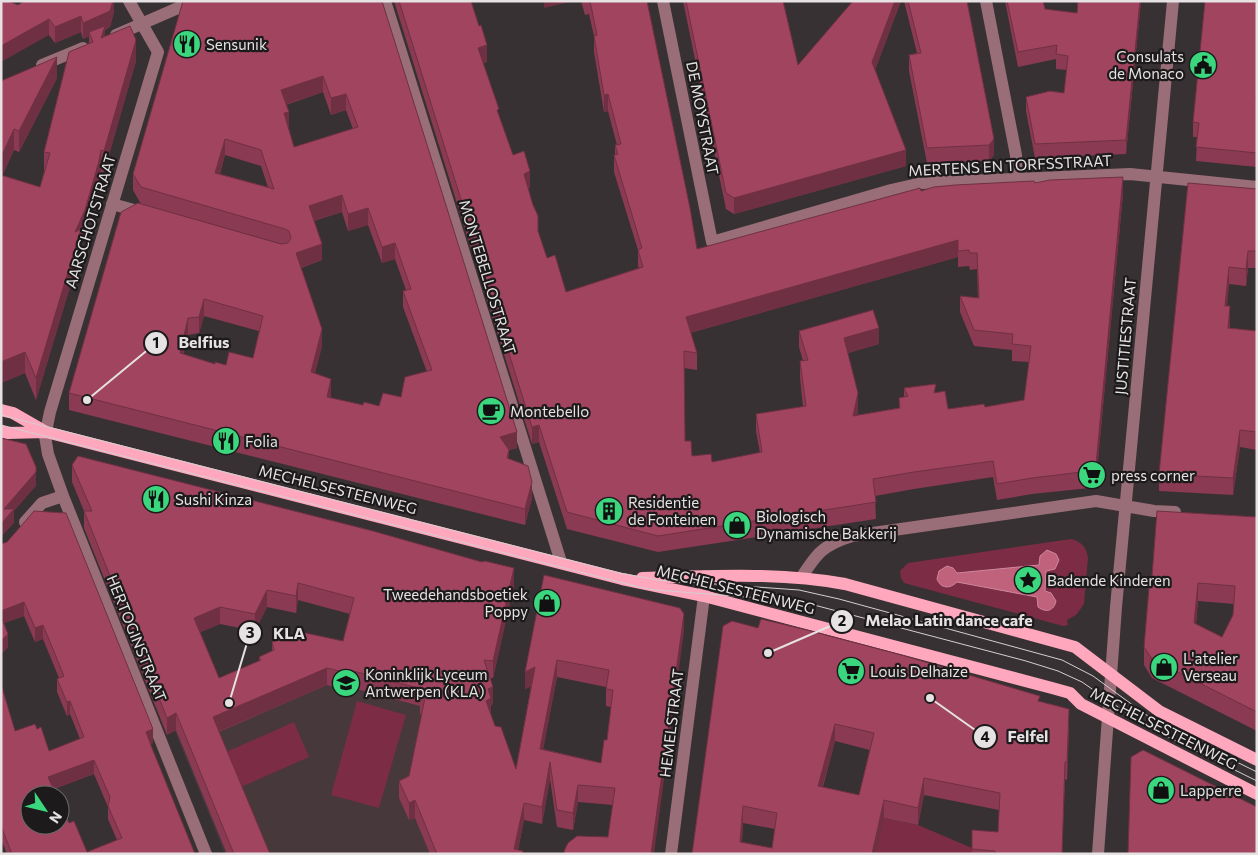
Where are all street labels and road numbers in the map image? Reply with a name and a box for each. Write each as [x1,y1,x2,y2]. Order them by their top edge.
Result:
street label: DE MOYSTRAAT [683,60,723,177]
street label: AARSCHOTSTRAAT [61,151,119,290]
street label: MERTENS EN TORFSSTRAAT [908,151,1113,179]
street label: MONTEBELLOSTRAAT [456,197,520,357]
street label: JUSTITIESTRAAT [1111,276,1139,395]
street label: MECHELSESTEENWEG [257,461,419,517]
street label: MECHELSESTEENWEG [655,561,817,617]
street label: HERTOGINSTRAAT [103,572,171,704]
street label: HEMELSTRAAT [655,667,687,778]
street label: MECHELSESTEENWEG [1088,683,1240,773]

